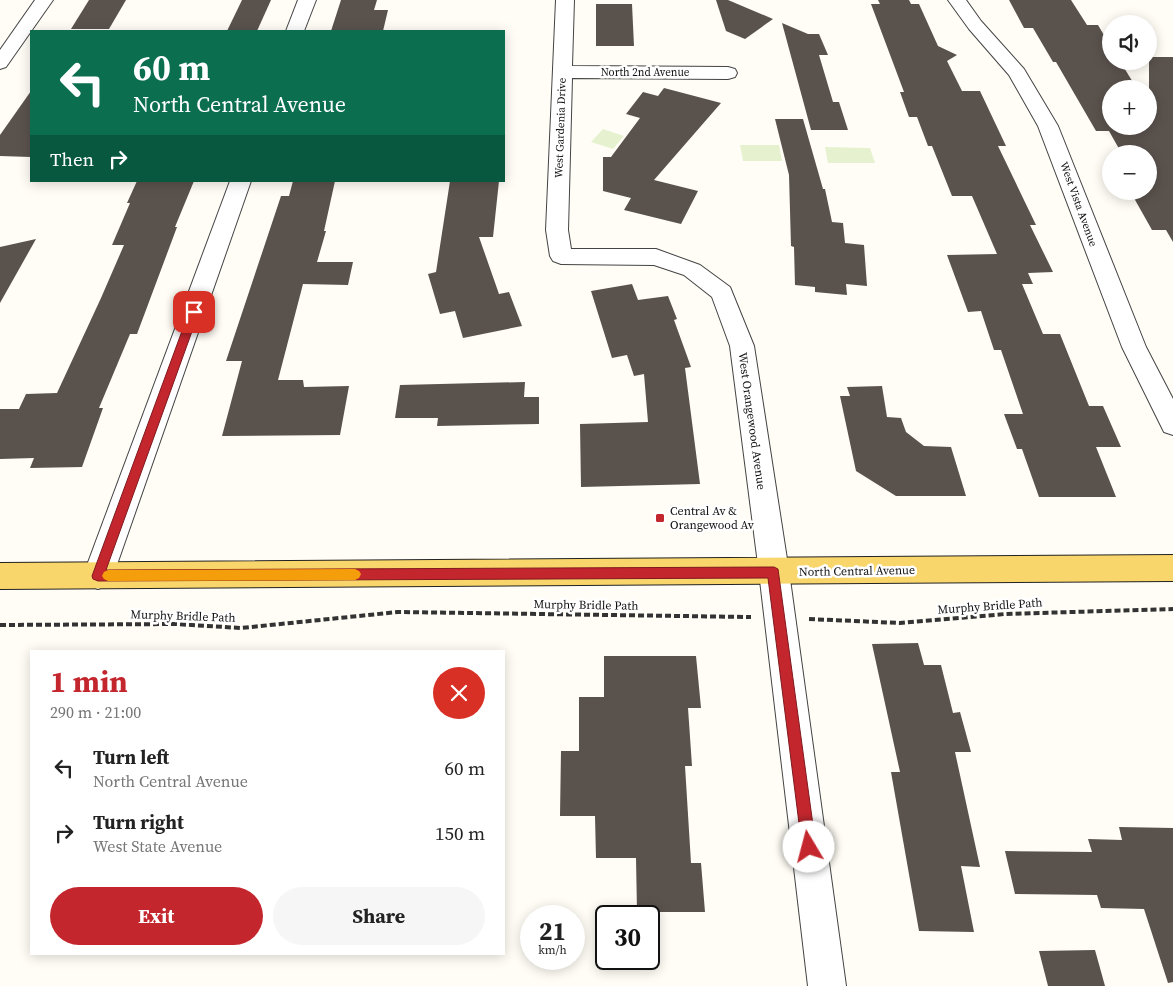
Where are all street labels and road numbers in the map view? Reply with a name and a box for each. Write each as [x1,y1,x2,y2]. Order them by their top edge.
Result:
street label: North 2nd Avenue [601,65,690,80]
street label: West Gardenia Drive [551,77,570,178]
street label: West Vista Avenue [1056,160,1101,249]
street label: West Orangewood Avenue [734,351,770,491]
street label: North Central Avenue [799,562,915,580]
street label: Murphy Bridle Path [937,594,1043,618]
street label: Murphy Bridle Path [533,596,639,614]
street label: Murphy Bridle Path [130,606,236,626]

